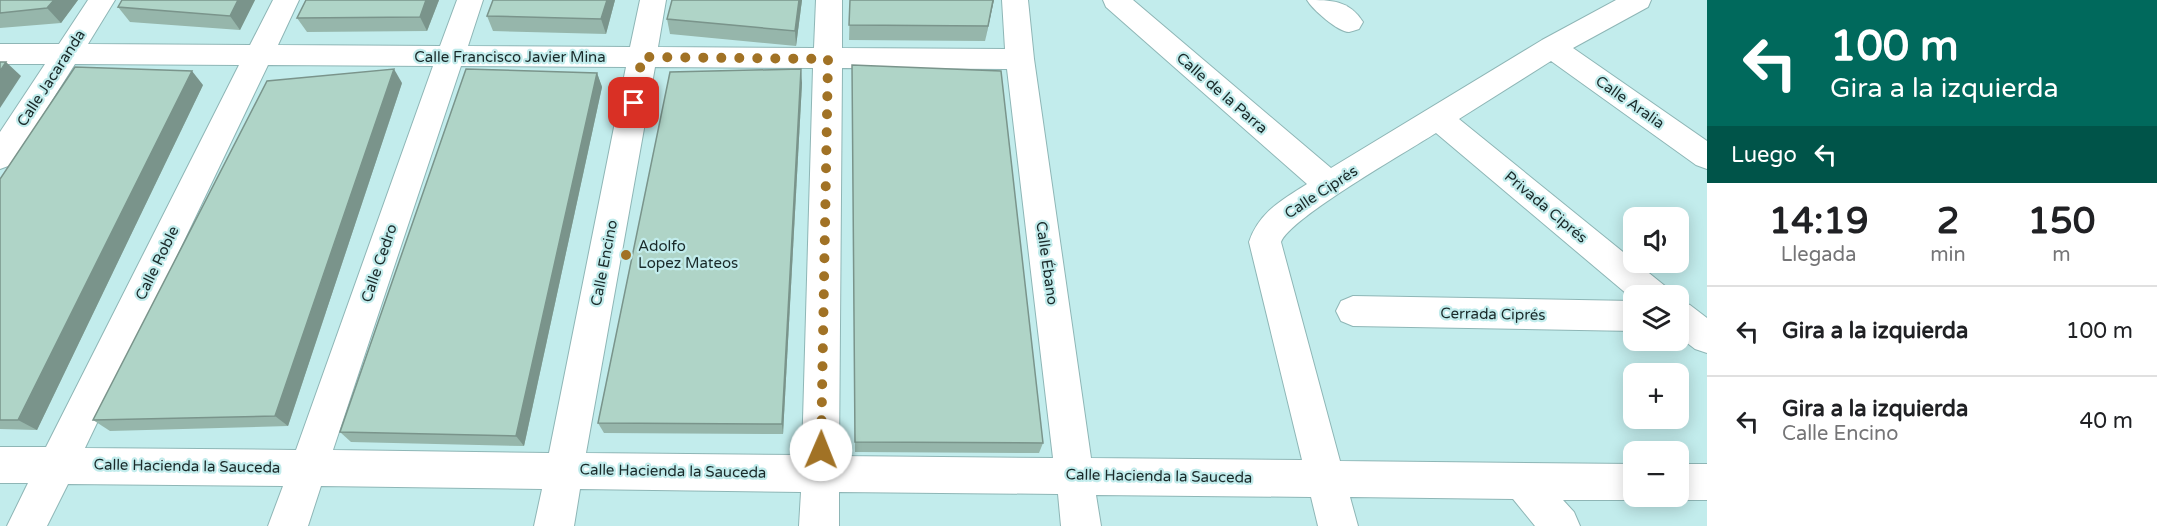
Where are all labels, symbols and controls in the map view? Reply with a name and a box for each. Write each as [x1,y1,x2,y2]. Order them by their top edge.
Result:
text: 100 m [1830,21,1959,72]
icon: left [1731,24,1809,102]
street label: Calle Jacaranda [13,26,89,130]
street label: Calle Francisco Javier Mina [414,48,606,66]
street label: Calle de la Parra [1173,49,1271,137]
street label: Calle Aralia [1592,72,1668,132]
text: Gira a la izquierda [1830,72,2059,105]
pin [608,77,659,128]
icon: arrive [617,86,650,119]
icon: left [1809,138,1842,171]
text: Luego [1731,142,1797,168]
street label: Calle Ciprés [1281,162,1361,222]
street label: Privada Ciprés [1501,167,1591,247]
text: 14:19 [1769,200,1869,243]
text: 2 [1937,200,1959,243]
text: 150 [2027,200,2095,243]
map controls [1623,207,1689,507]
button: sound [1623,207,1689,273]
street label: Calle Encino [587,218,621,308]
street label: Calle Ébano [1032,220,1062,306]
street label: Calle Cedro [357,222,401,304]
street label: Calle Roble [131,223,183,303]
place label: Adolfo Lopez Mateos [638,237,738,272]
text: Llegada [1781,243,1856,267]
text: min [1930,243,1966,267]
text: m [2052,243,2071,267]
marker: Adolfo Lopez Mateos [619,248,633,262]
button: layers [1623,285,1689,351]
street label: Cerrada Ciprés [1440,304,1546,324]
icon: left [1731,315,1764,348]
text: Gira a la izquierda [1782,318,1968,344]
text: 100 m [2066,318,2133,344]
button: + [1623,363,1689,429]
text: Gira a la izquierda [1782,396,1968,422]
icon: left [1731,405,1764,438]
text: 40 m [2079,408,2133,434]
position arrow [789,418,853,482]
text: Calle Encino [1782,422,1898,446]
button: − [1623,441,1689,507]
street label: Calle Hacienda la Sauceda [93,455,281,477]
street label: Calle Hacienda la Sauceda [579,460,767,482]
street label: Calle Hacienda la Sauceda [1065,465,1253,487]

